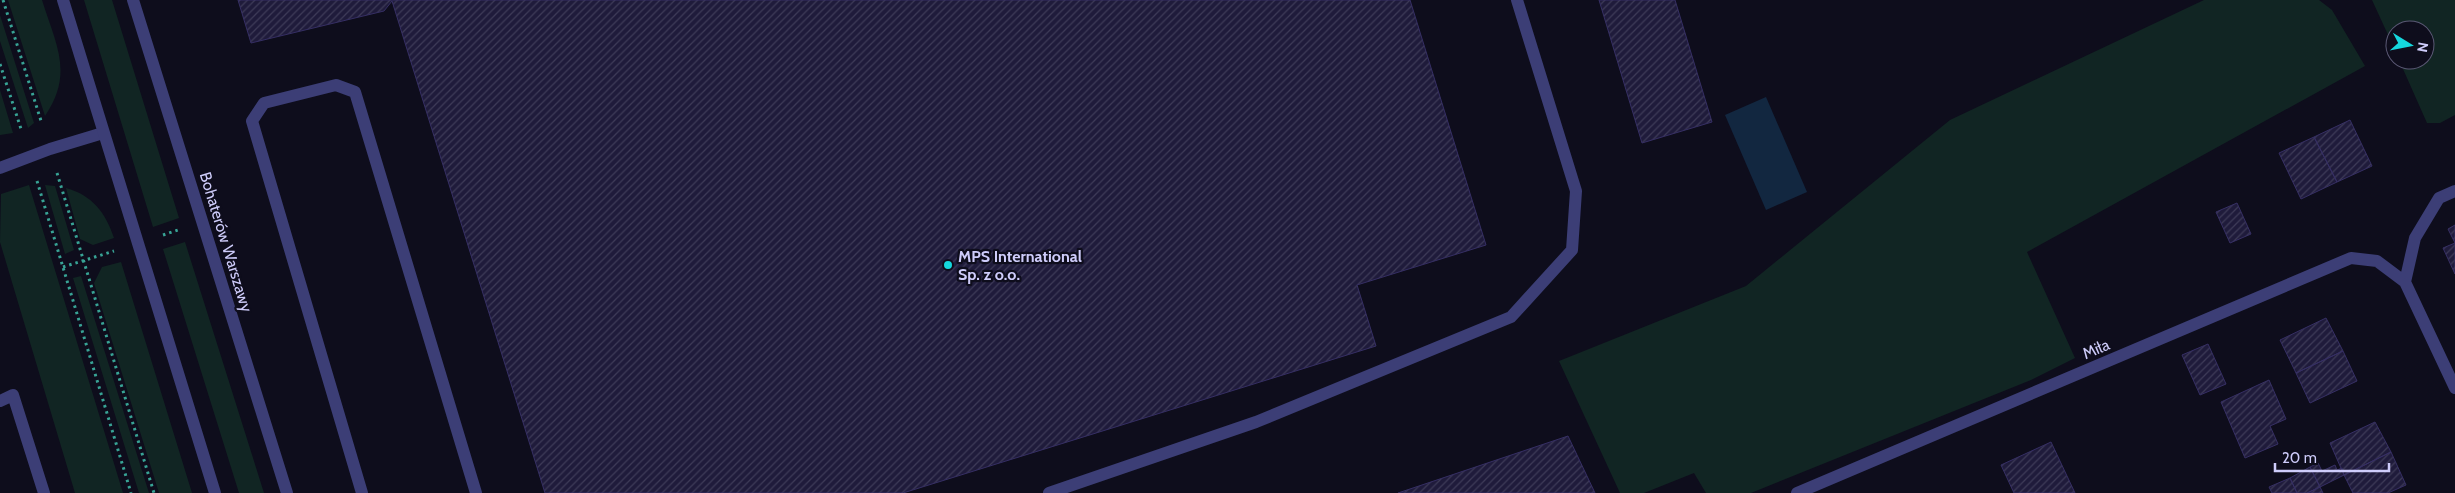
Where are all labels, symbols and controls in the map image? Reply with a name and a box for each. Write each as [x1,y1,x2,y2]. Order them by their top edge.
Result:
north arrow [2385,20,2435,70]
text: N [2413,41,2433,54]
street label: Bohaterów Warszawy [196,170,256,314]
place label: MPS International Sp. z o.o. [958,247,1082,284]
marker: MPS International Sp. z o.o. [942,259,954,271]
street label: Miła [2080,335,2113,363]
scale bar [2275,440,2389,472]
text: 20 m [2282,449,2317,467]

